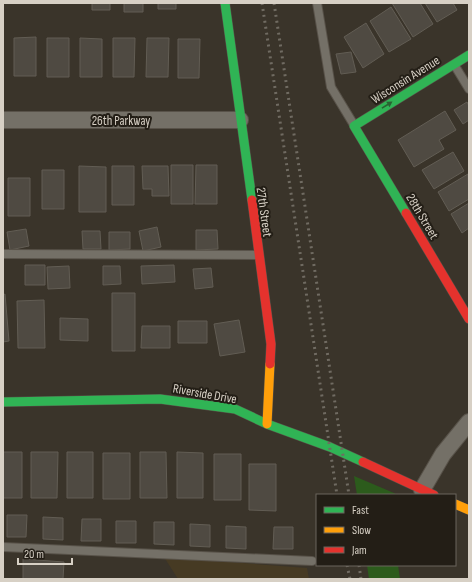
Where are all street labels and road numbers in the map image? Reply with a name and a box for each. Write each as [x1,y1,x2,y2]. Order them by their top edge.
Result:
street label: Wisconsin Avenue [368,52,443,107]
street label: 26th Parkway [92,113,150,129]
street label: 27th Street [253,186,275,238]
street label: 28th Street [402,191,442,242]
street label: Riverside Drive [172,380,238,407]

